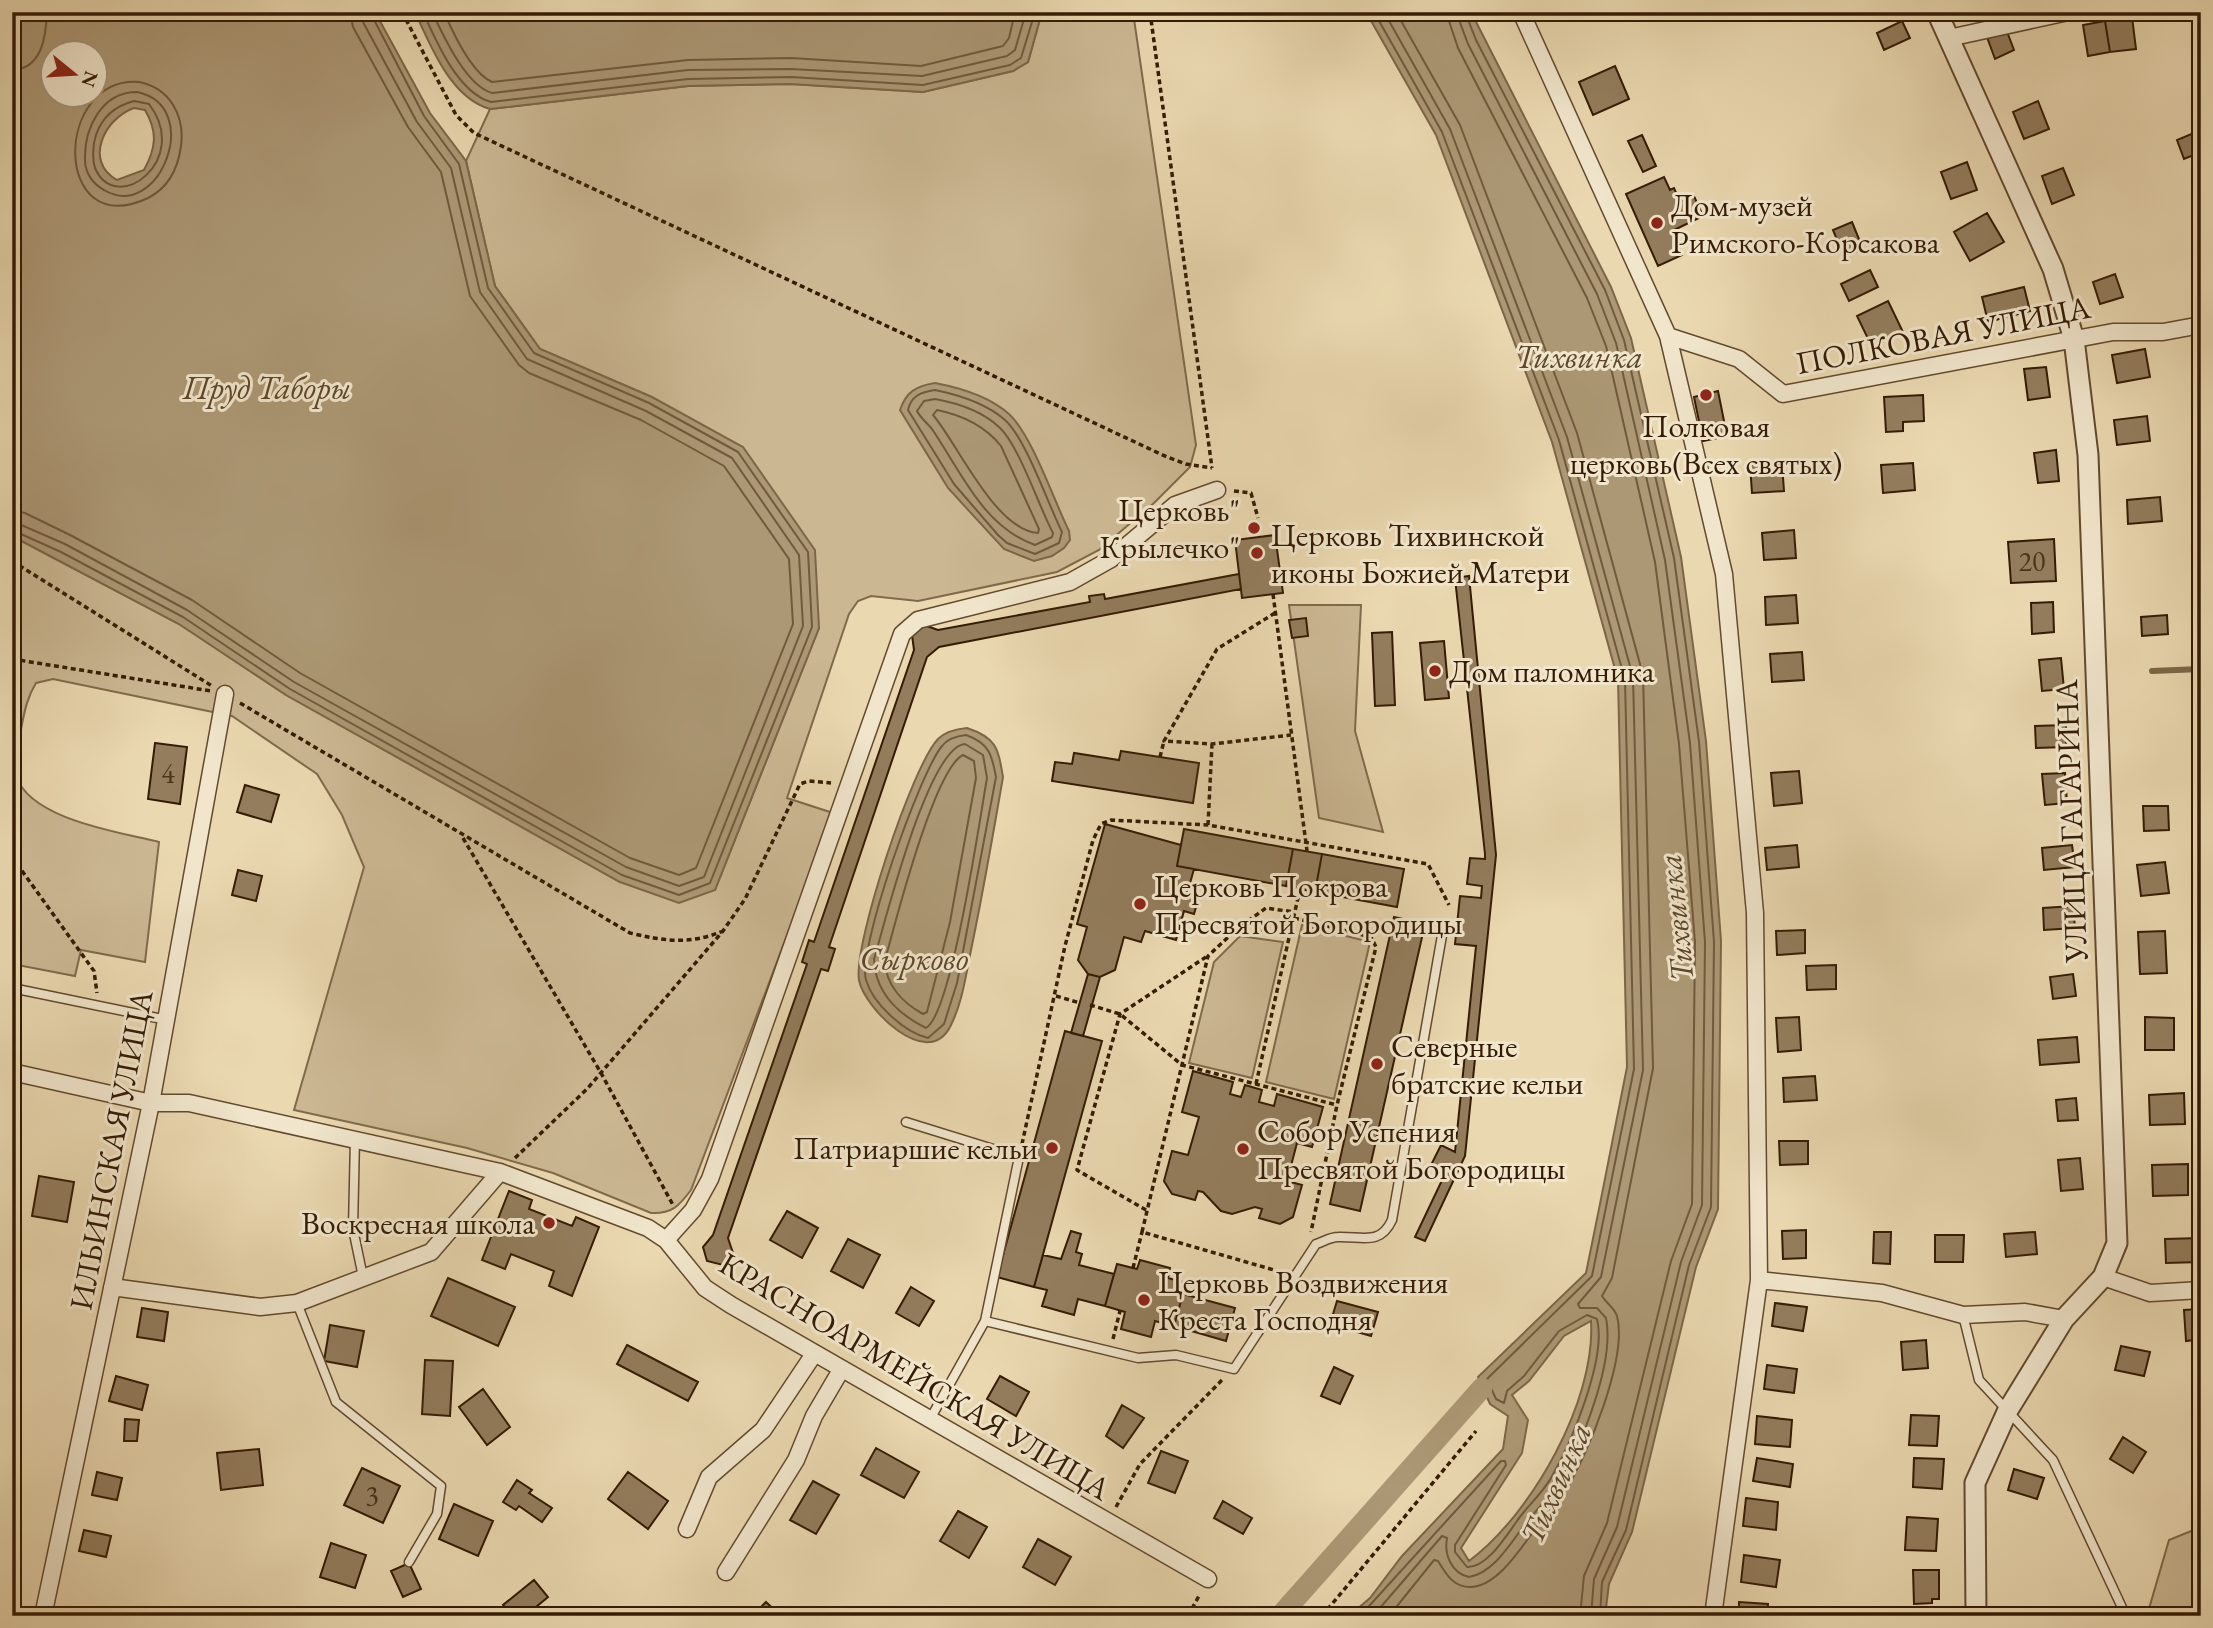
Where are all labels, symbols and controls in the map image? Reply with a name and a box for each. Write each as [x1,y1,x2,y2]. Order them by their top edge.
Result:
north arrow [38,38,108,108]
text: N [75,68,104,91]
place label: Дом-музей Римского-Корсакова [1671,184,1940,263]
marker: Дом-музей Римского-Корсакова [1649,215,1665,231]
street label: ПОЛКОВАЯ УЛИЦА [1792,286,2095,384]
water label: Тихвинка [1515,335,1643,378]
water label: Пруд Таборы [182,366,351,409]
marker: Полковая церковь(Всех святых) [1698,387,1714,403]
place label: Полковая церковь(Всех святых) [1570,405,1842,484]
place label: Церковь" Крылечко" [1099,489,1240,568]
place label: Церковь Тихвинской иконы Божией Матери [1271,514,1570,593]
marker: Церковь" Крылечко" [1246,520,1262,536]
house number: 20 [2019,543,2045,579]
marker: Церковь Тихвинской иконы Божией Матери [1249,545,1265,561]
place label: Дом паломника [1449,650,1655,692]
marker: Дом паломника [1427,663,1443,679]
street label: УЛИЦА ГАГАРИНА [2045,678,2097,964]
house number: 4 [161,755,175,791]
water label: Тихвинка [1647,852,1704,984]
place label: Церковь Покрова Пресвятой Богородицы [1154,865,1463,944]
marker: Церковь Покрова Пресвятой Богородицы [1132,896,1148,912]
water label: Сырково [860,937,968,980]
street label: ИЛЬИНСКАЯ УЛИЦА [59,986,163,1314]
place label: Северные братские кельи [1391,1025,1584,1104]
marker: Северные братские кельи [1369,1056,1385,1072]
place label: Собор Успения Пресвятой Богородицы [1257,1110,1566,1189]
place label: Патриаршие кельи [793,1127,1038,1169]
marker: Патриаршие кельи [1044,1140,1060,1156]
marker: Собор Успения Пресвятой Богородицы [1235,1141,1251,1157]
place label: Воскресная школа [301,1202,535,1244]
marker: Воскресная школа [541,1215,557,1231]
street label: КРАСНОАРМЕЙСКАЯ УЛИЦА [712,1242,1119,1510]
place label: Церковь Воздвижения Креста Господня [1158,1261,1448,1340]
marker: Церковь Воздвижения Креста Господня [1136,1292,1152,1308]
water label: Тихвинка [1510,1416,1601,1550]
house number: 3 [365,1477,379,1513]

